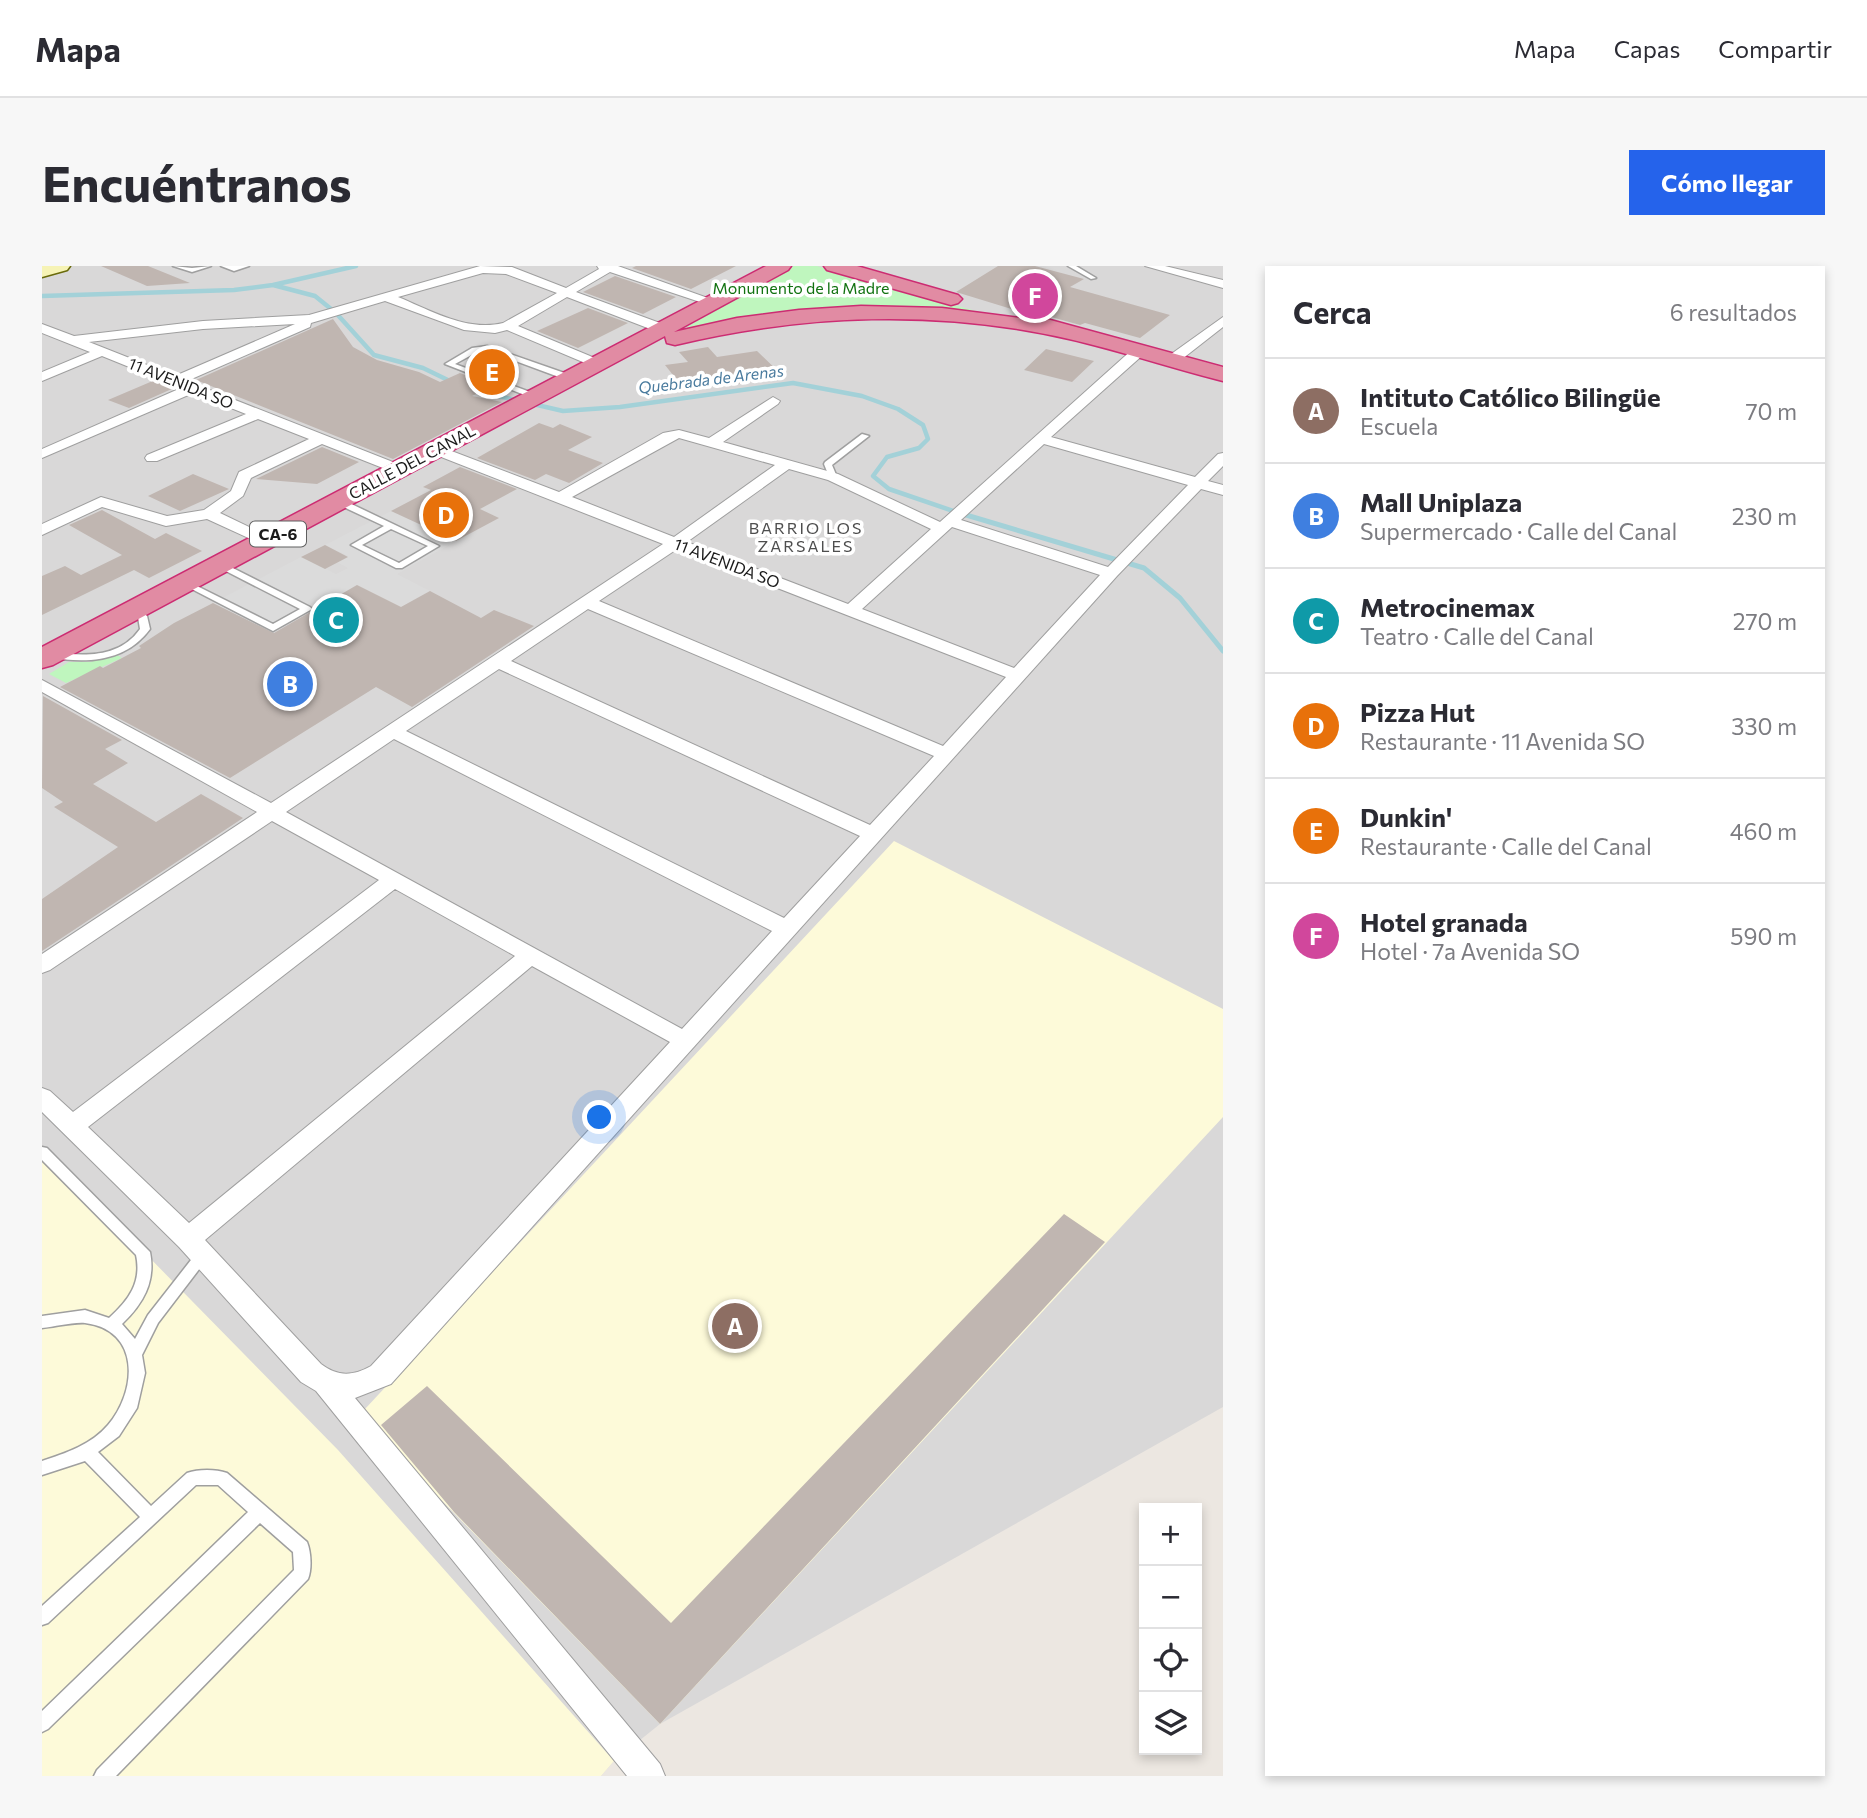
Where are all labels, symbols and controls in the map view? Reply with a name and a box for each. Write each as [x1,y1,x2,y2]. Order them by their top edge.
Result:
text: Mapa [35,28,121,69]
text: Mapa [1514,34,1576,63]
text: Capas [1614,34,1680,63]
text: Compartir [1718,34,1832,63]
button: Cómo llegar [1629,150,1825,215]
text: Encuéntranos [42,152,352,212]
pin: F [1012,270,1058,322]
park label: Monumento de la Madre [712,278,890,297]
text: Cerca [1293,293,1372,330]
text: 6 resultados [1670,298,1797,326]
pin: E [469,346,515,398]
street label: 11 AVENIDA SO [126,353,236,412]
water label: Quebrada de Arenas [637,360,785,397]
text: Intituto Católico Bilingüe [1360,381,1661,412]
text: A [1308,397,1324,425]
text: 70 m [1745,397,1797,425]
text: Escuela [1360,412,1438,440]
street label: CALLE DEL CANAL [345,420,478,503]
text: Mall Uniplaza [1360,486,1522,517]
pin: D [423,489,469,541]
text: B [1308,502,1324,530]
text: 230 m [1732,502,1797,530]
text: Supermercado · Calle del Canal [1360,517,1677,545]
district label: BARRIO LOS ZARSALES [749,518,863,555]
road number: CA-6 [250,522,306,546]
street label: 11 AVENIDA SO [672,534,783,591]
text: Metrocinemax [1360,591,1535,622]
pin: C [313,594,359,646]
text: C [1308,607,1324,635]
text: 270 m [1733,607,1797,635]
text: Teatro · Calle del Canal [1360,622,1594,650]
pin: B [267,658,313,710]
text: Pizza Hut [1360,696,1475,727]
text: D [1308,712,1324,740]
text: 330 m [1731,712,1797,740]
text: Restaurante · 11 Avenida SO [1360,727,1645,755]
text: Dunkin' [1360,801,1452,832]
text: E [1309,817,1323,845]
text: 460 m [1730,817,1797,845]
text: Restaurante · Calle del Canal [1360,832,1652,860]
text: Hotel granada [1360,906,1528,937]
text: F [1309,922,1323,950]
text: 590 m [1730,922,1797,950]
text: Hotel · 7a Avenida SO [1360,937,1580,965]
your location [582,1100,616,1134]
pin: A [712,1300,758,1352]
map controls [1139,1503,1202,1755]
button: + [1139,1503,1202,1566]
button: − [1139,1566,1202,1629]
button: locate [1139,1629,1202,1692]
button: layers [1139,1692,1202,1755]

